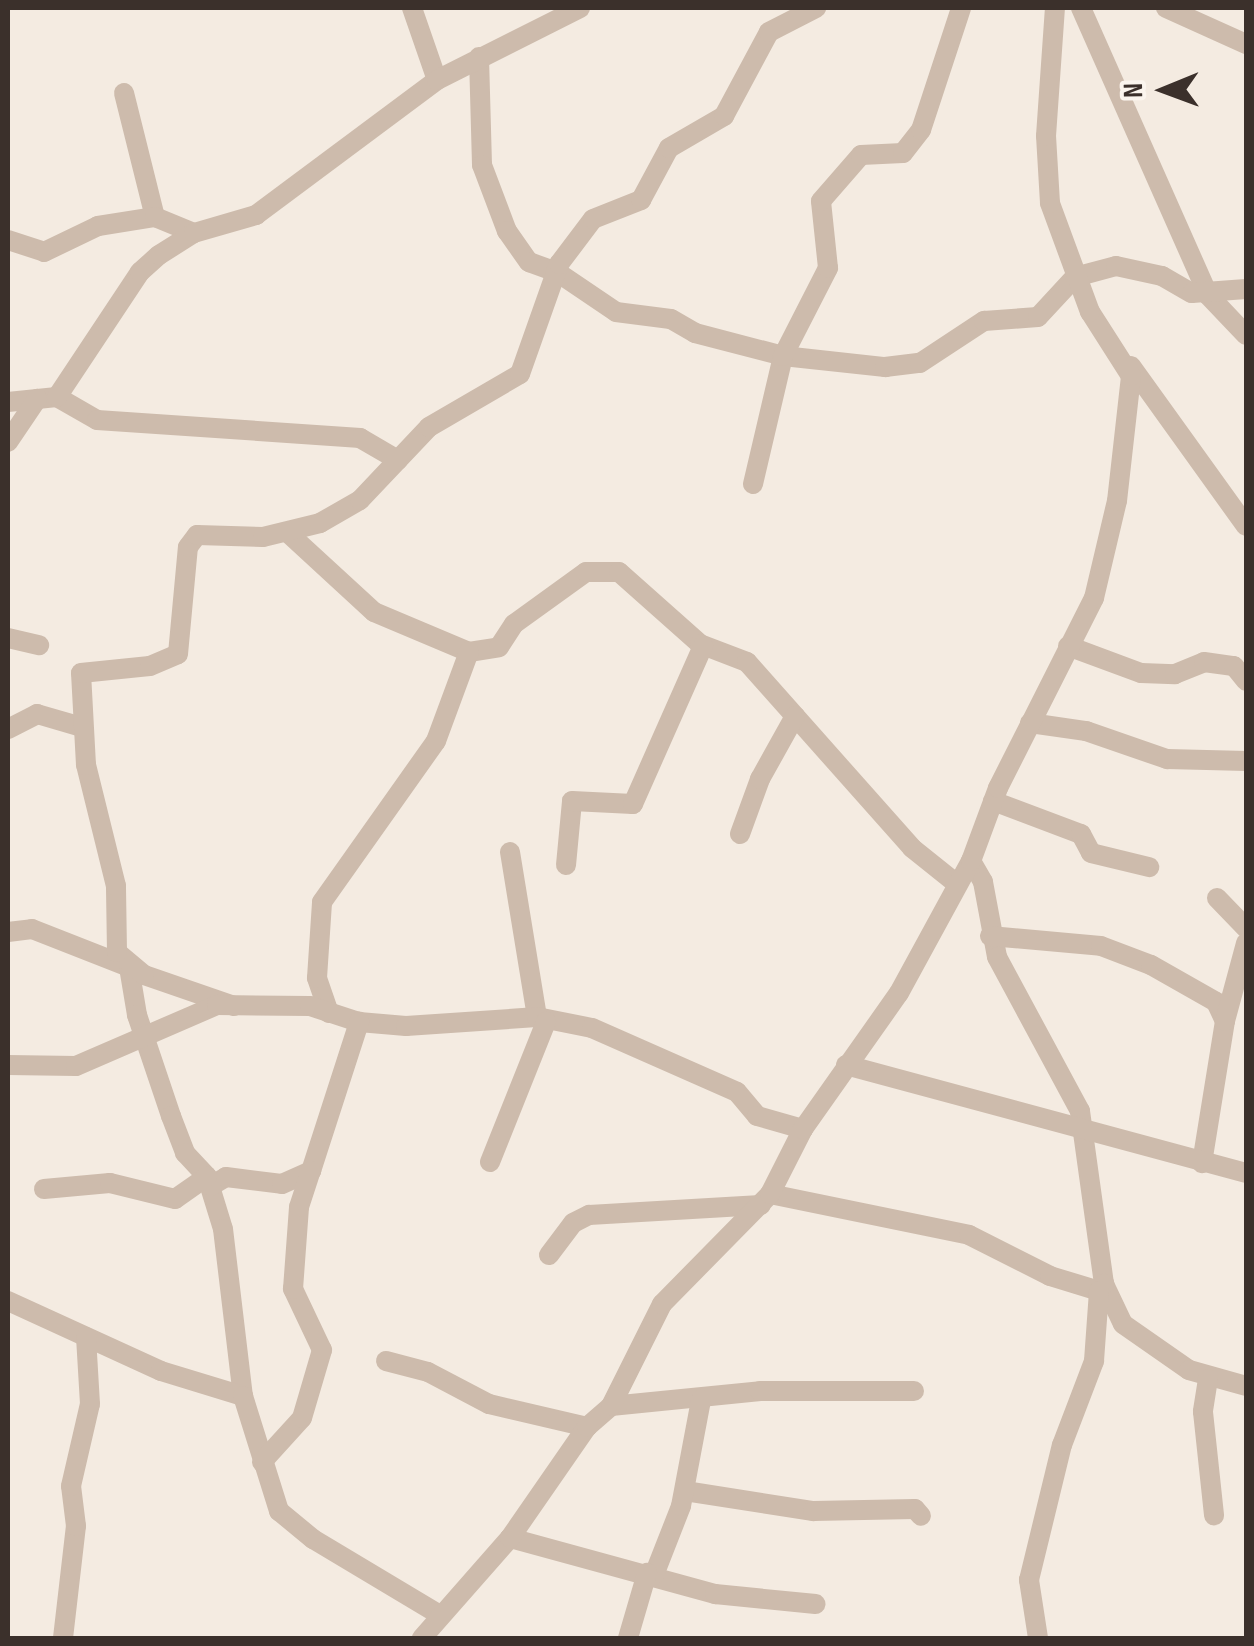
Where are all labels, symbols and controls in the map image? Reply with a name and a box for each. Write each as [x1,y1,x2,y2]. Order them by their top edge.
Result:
north arrow [1114,40,1214,140]
text: N [1117,83,1150,98]

